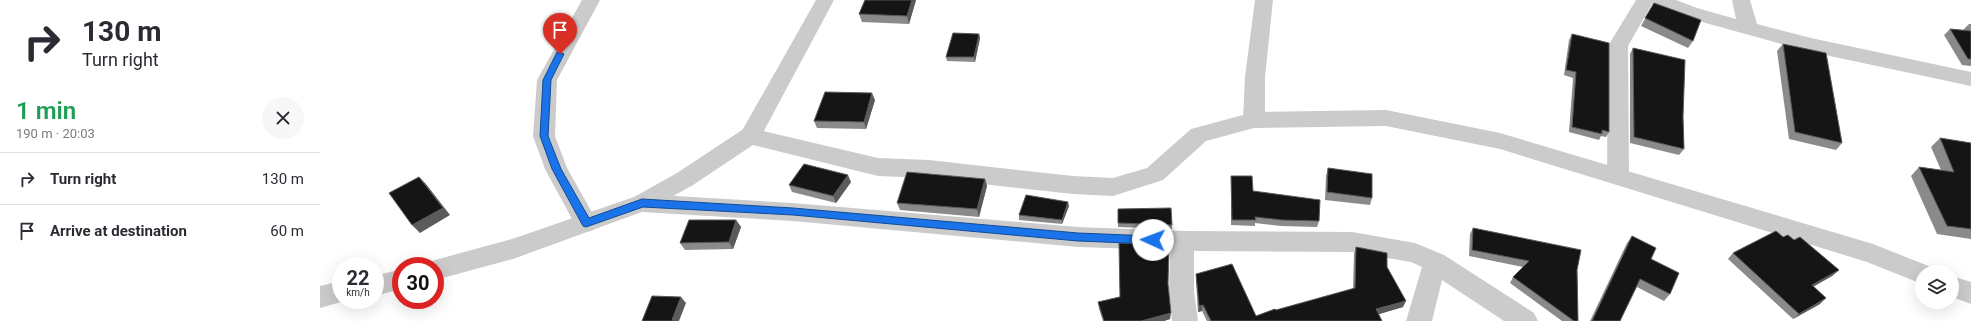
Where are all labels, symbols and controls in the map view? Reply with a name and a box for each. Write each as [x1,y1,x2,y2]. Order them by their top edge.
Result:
pin [543,13,577,54]
text: 130 m [82,15,161,48]
icon: right [16,16,68,68]
icon: arrive [549,19,571,41]
text: Turn right [82,49,159,70]
text: 1 min [16,97,76,125]
button: close [262,97,304,139]
text: 190 m · 20:03 [16,126,95,141]
icon: right [16,168,38,190]
text: Turn right [50,170,116,188]
text: 130 m [262,170,304,188]
position arrow [1132,219,1174,261]
icon: arrive [16,220,38,242]
text: Arrive at destination [50,222,187,240]
text: 60 m [270,222,304,240]
speed limit sign: 30 [392,257,444,309]
map controls [1915,265,1959,309]
button: layers [1915,265,1959,309]
text: 22 [347,266,369,290]
text: km/h [346,287,370,298]

